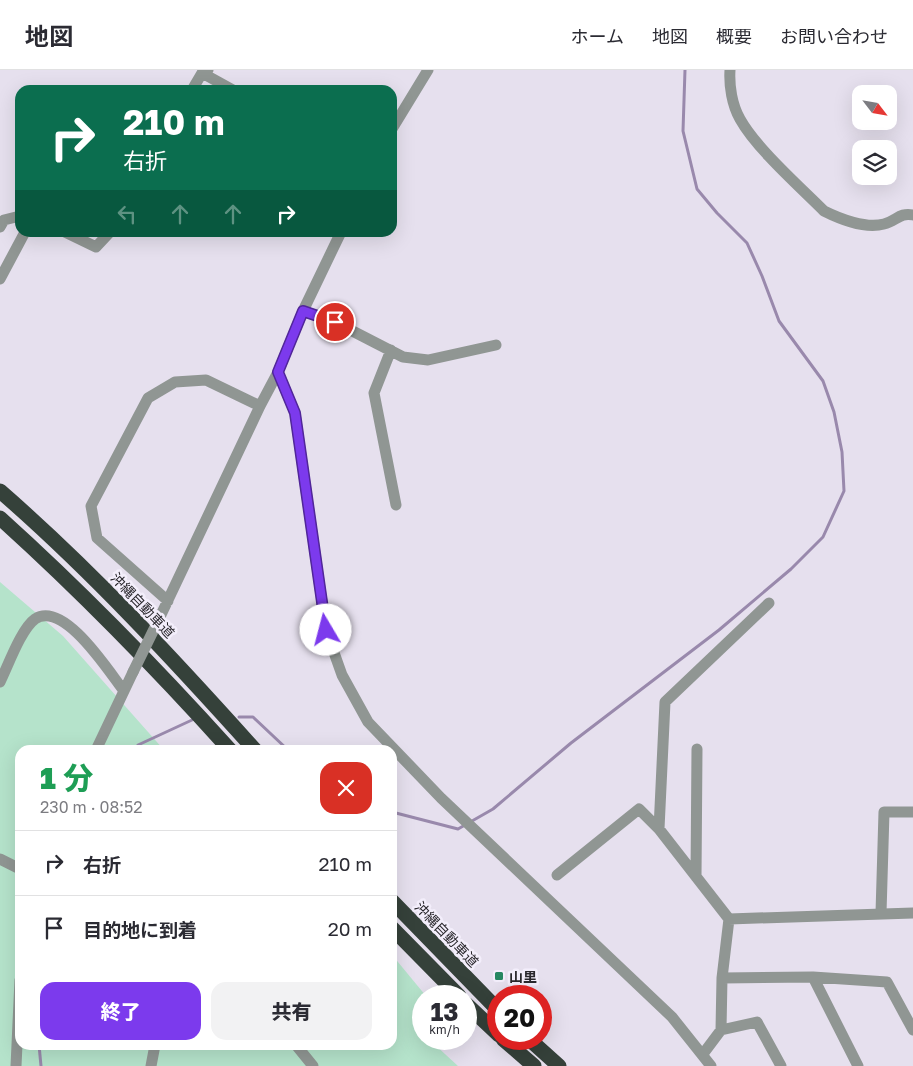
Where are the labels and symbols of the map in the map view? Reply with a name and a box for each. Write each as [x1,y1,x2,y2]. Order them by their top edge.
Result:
north arrow [852,85,898,130]
pin [314,301,356,343]
street label: 沖縄自動車道 [108,569,178,641]
position arrow [299,603,351,655]
street label: 沖縄自動車道 [412,898,482,970]
place label: 山里 [509,968,537,985]
marker: 山里 [493,970,505,982]
speed limit sign: 20 [487,985,552,1050]

